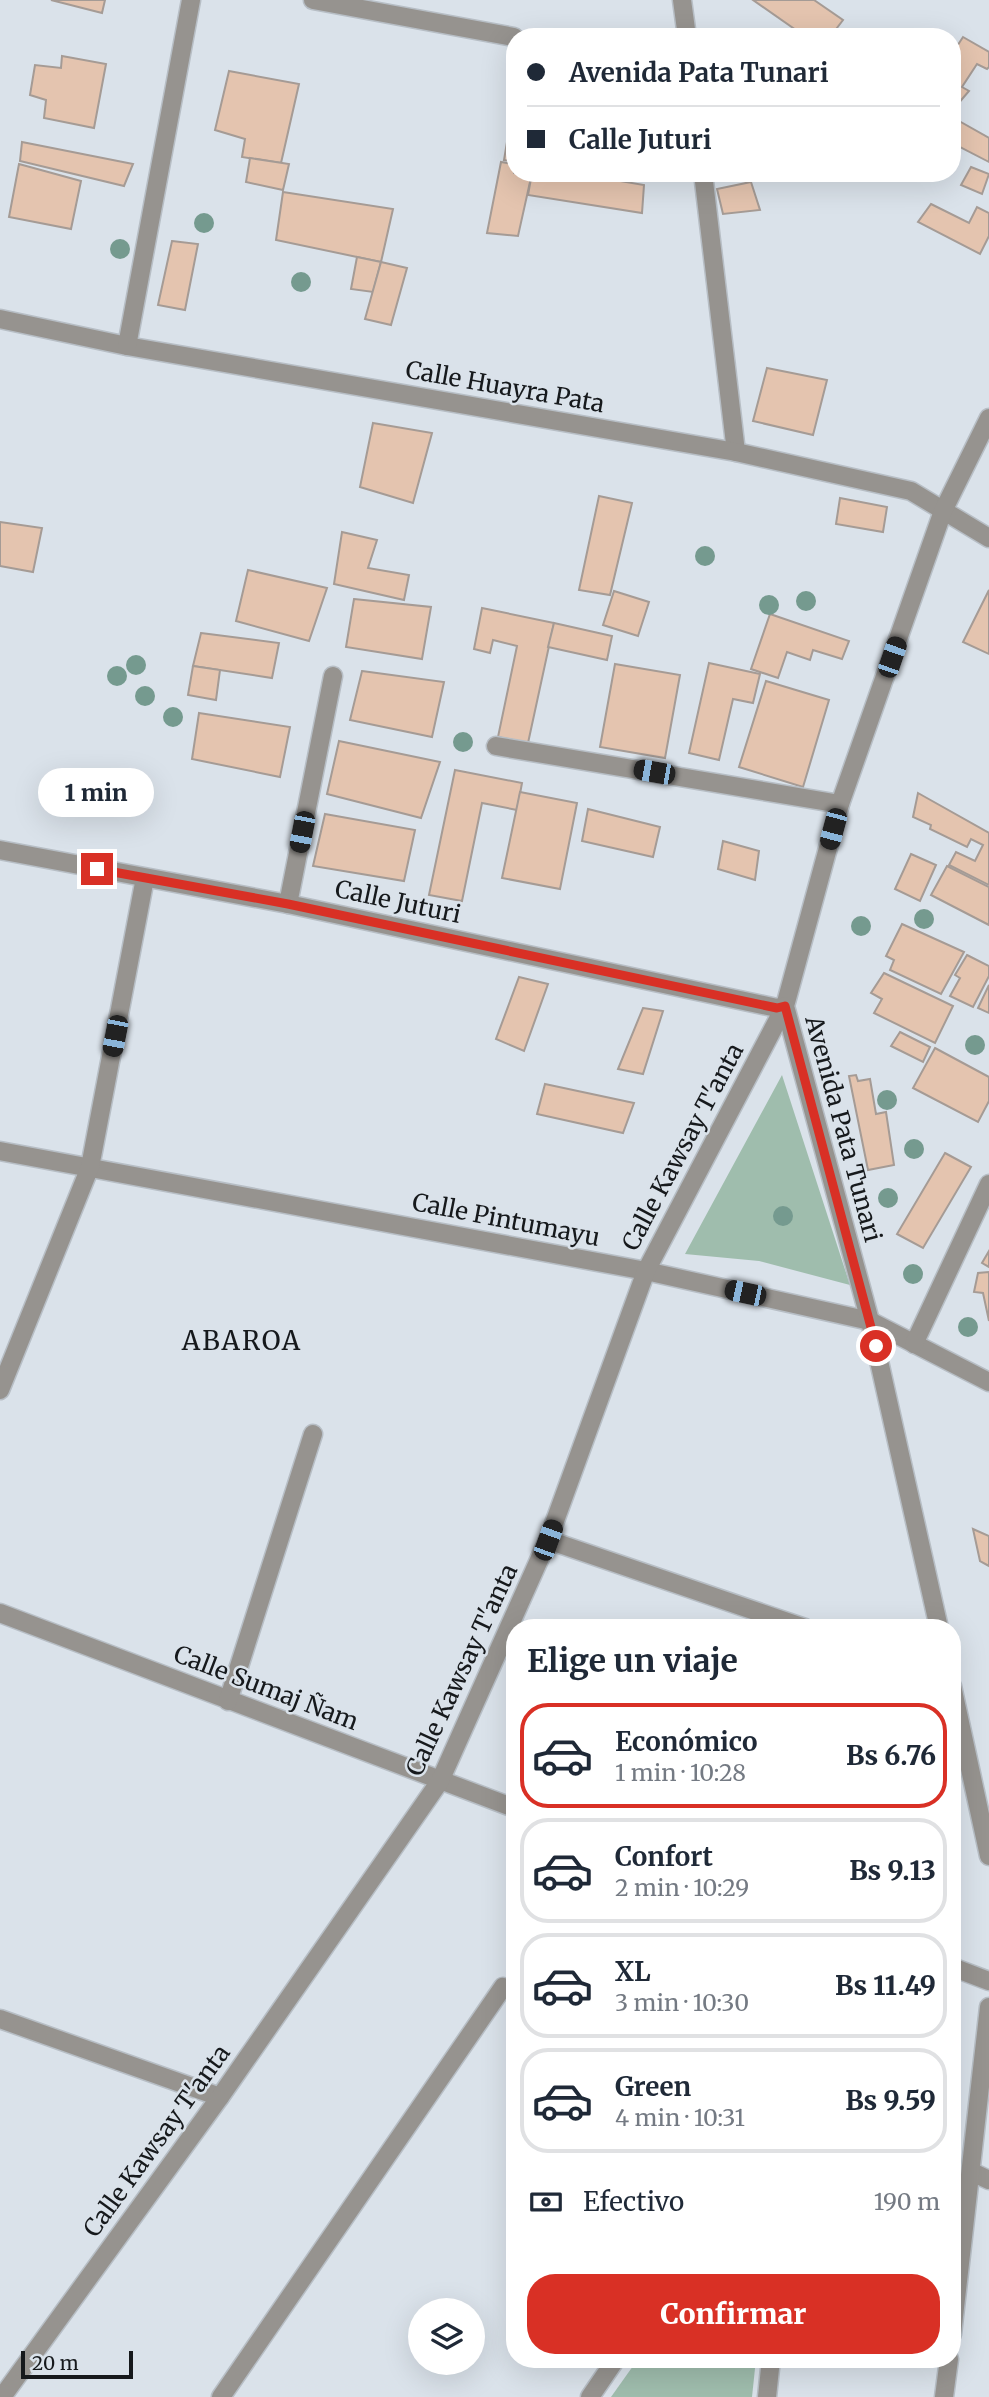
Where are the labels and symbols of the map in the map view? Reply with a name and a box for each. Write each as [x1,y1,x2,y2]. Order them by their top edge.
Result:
street label: Calle Huayra Pata [403,354,607,419]
car [876,634,909,680]
car [632,758,677,786]
callout: 1 min [39,768,155,816]
car [818,806,849,852]
car [288,809,317,855]
route end [81,853,113,885]
street label: Calle Juturi [332,873,464,930]
street label: Avenida Pata Tunari [798,1011,889,1246]
car [101,1013,130,1059]
street label: Calle Kawsay T'anta [615,1038,750,1256]
street label: Calle Pintumayu [410,1186,603,1253]
car [723,1278,768,1308]
district label: ABAROA [181,1324,302,1357]
route start [860,1330,892,1362]
car [531,1517,566,1563]
street label: Calle Kawsay T'anta [399,1559,524,1781]
street label: Calle Sumaj Ñam [169,1638,363,1737]
street label: Calle Kawsay T'anta [76,2038,237,2243]
scale bar [21,2348,133,2380]

